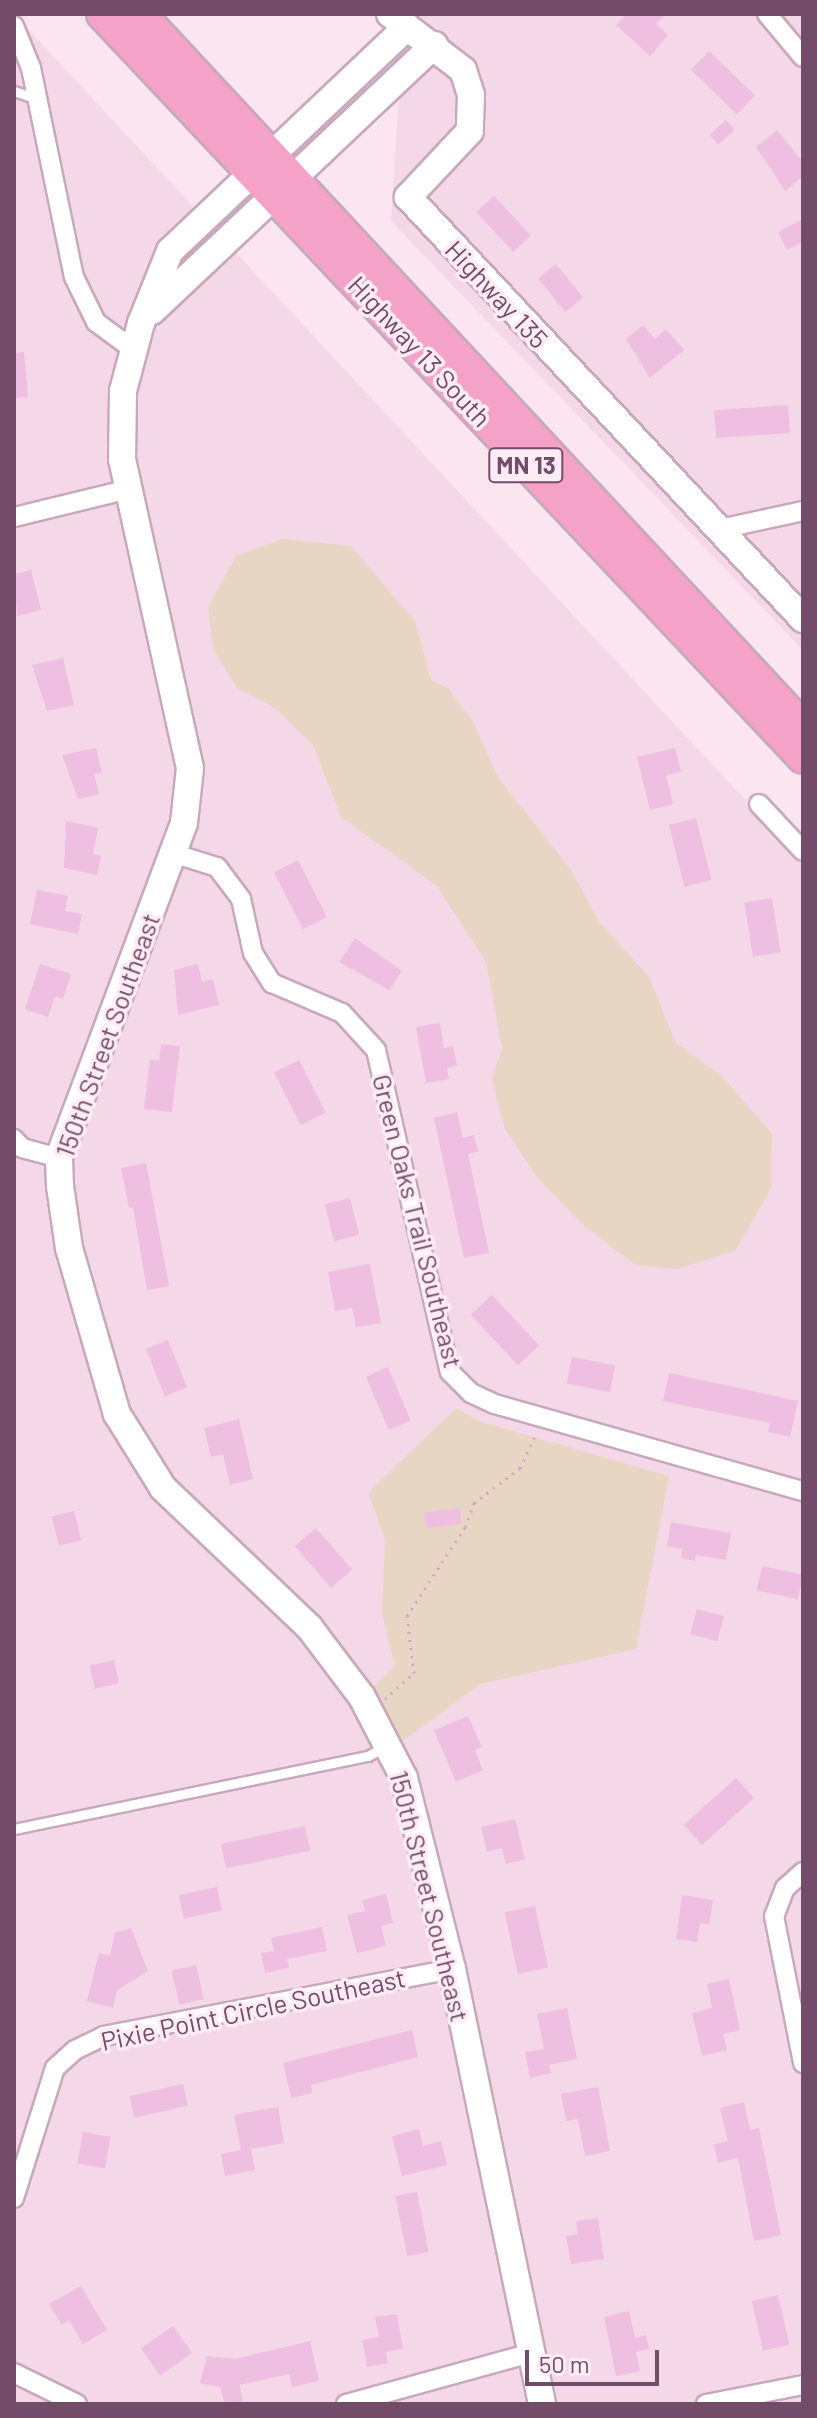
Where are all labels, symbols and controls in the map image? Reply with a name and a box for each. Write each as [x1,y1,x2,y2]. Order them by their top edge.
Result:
street label: Highway 135 [439,234,555,354]
street label: Highway 13 South [342,269,498,433]
road number: MN 13 [488,445,564,485]
street label: 150th Street Southeast [48,909,166,1161]
street label: Green Oaks Trail Southeast [366,1071,470,1371]
street label: 150th Street Southeast [384,1767,476,2025]
street label: Pixie Point Circle Southeast [98,1961,408,2057]
scale bar [529,2334,663,2384]
text: 50 m [539,2349,590,2378]

